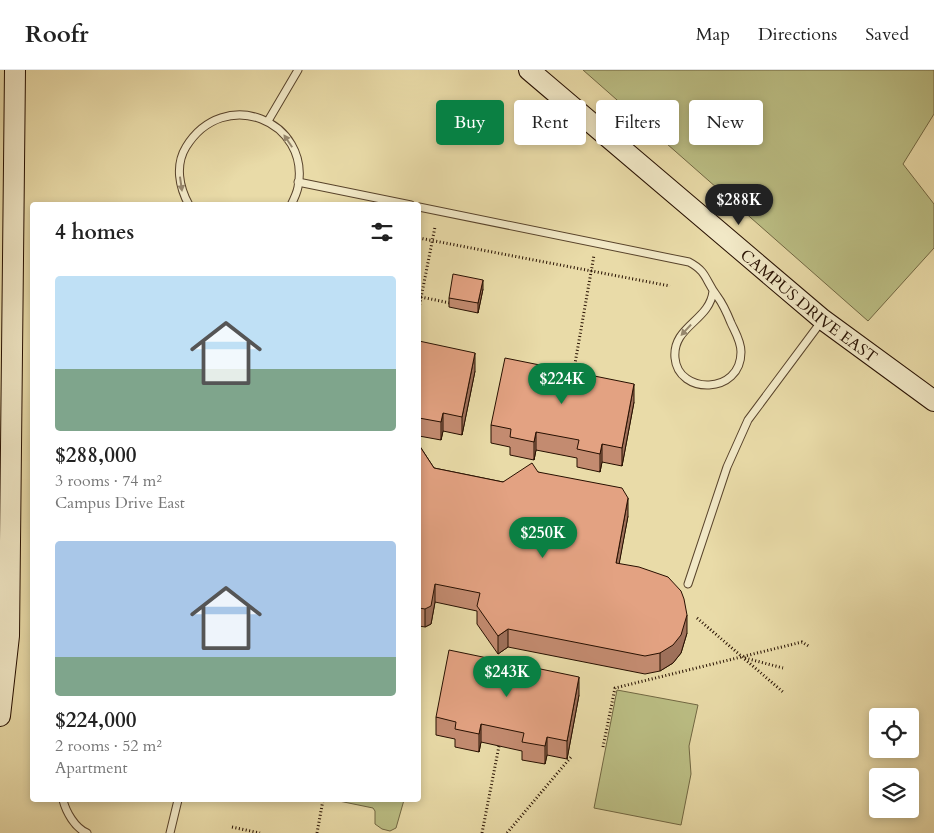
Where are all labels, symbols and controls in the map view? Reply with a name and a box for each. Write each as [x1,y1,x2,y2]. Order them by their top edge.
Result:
text: Roofr [25,18,89,51]
text: Map [696,22,730,47]
text: Directions [758,22,837,47]
text: Saved [865,22,909,47]
chip: Buy [436,100,504,145]
chip: Rent [514,100,586,145]
chip: Filters [596,100,679,145]
chip: New [689,100,763,145]
one-way arrow [284,135,293,148]
one-way arrow [177,176,185,192]
pin: $288K [704,184,774,226]
text: $288K [716,189,762,211]
text: 4 homes [55,218,134,247]
icon: filters [368,218,396,246]
street label: CAMPUS DRIVE EAST [735,244,882,368]
icon: home [181,308,271,398]
one-way arrow [680,323,692,335]
pin: $224K [527,362,597,405]
text: $224K [539,368,585,390]
text: $288,000 [55,441,136,470]
text: 3 rooms · 74 m² [55,470,162,492]
text: Campus Drive East [55,492,185,514]
pin: $250K [508,516,578,559]
text: $250K [520,522,566,544]
icon: home [181,573,271,663]
pin: $243K [472,656,542,698]
text: $243K [484,661,530,683]
text: $224,000 [55,706,136,735]
map controls [869,708,919,818]
button: locate [869,708,919,758]
text: 2 rooms · 52 m² [55,735,162,757]
text: Apartment [55,757,128,779]
button: layers [869,768,919,818]

